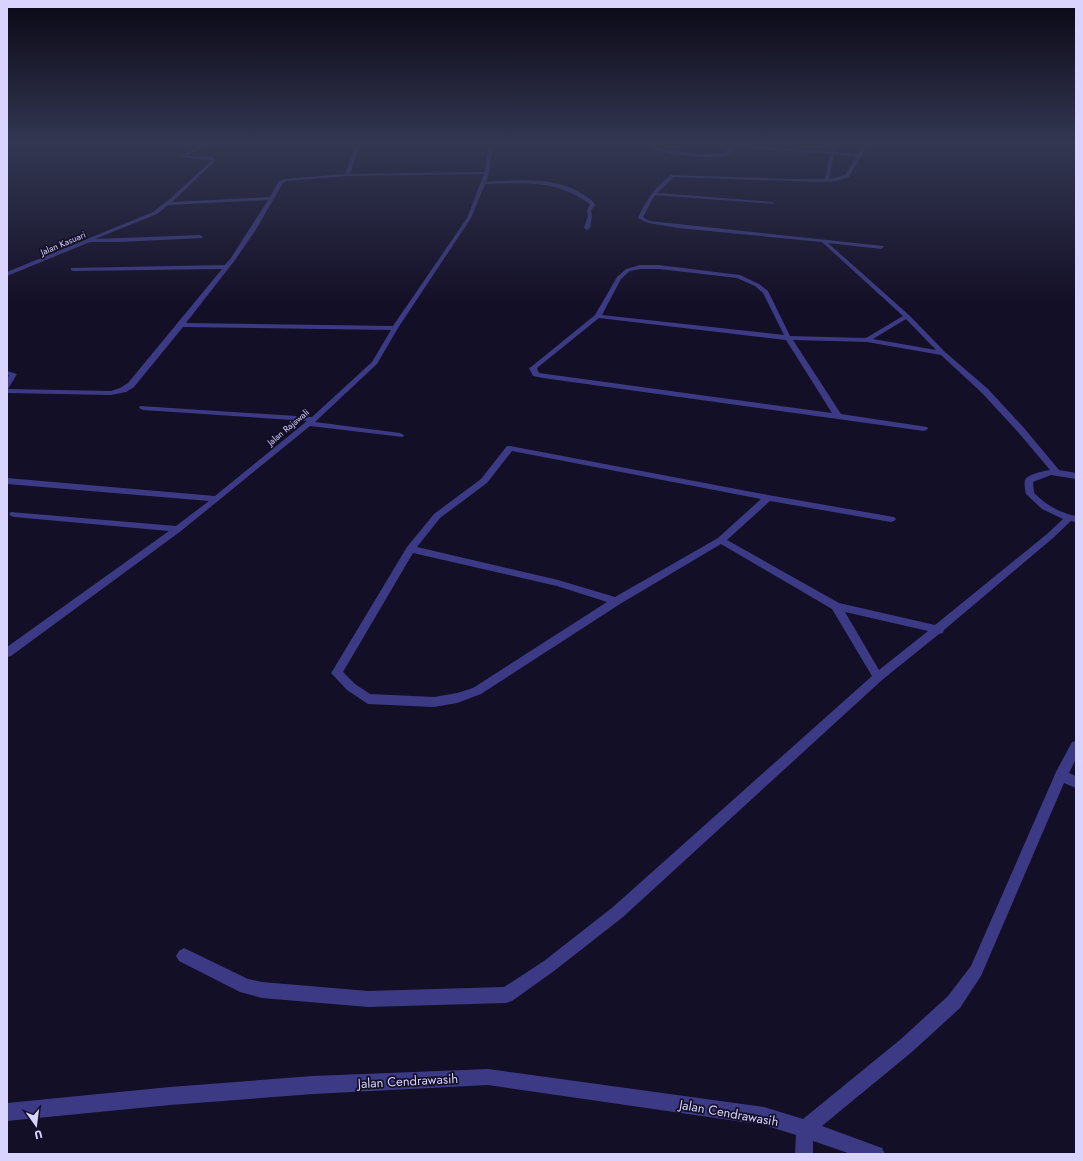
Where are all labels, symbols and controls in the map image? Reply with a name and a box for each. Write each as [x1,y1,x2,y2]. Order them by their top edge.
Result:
street label: Jalan Kasuari [38,228,88,259]
street label: Jalan Rajawali [263,406,312,449]
street label: Jalan Cendrawasih [355,1069,459,1093]
street label: Jalan Cendrawasih [676,1095,780,1131]
north arrow [16,1105,56,1145]
text: U [33,1126,44,1143]

